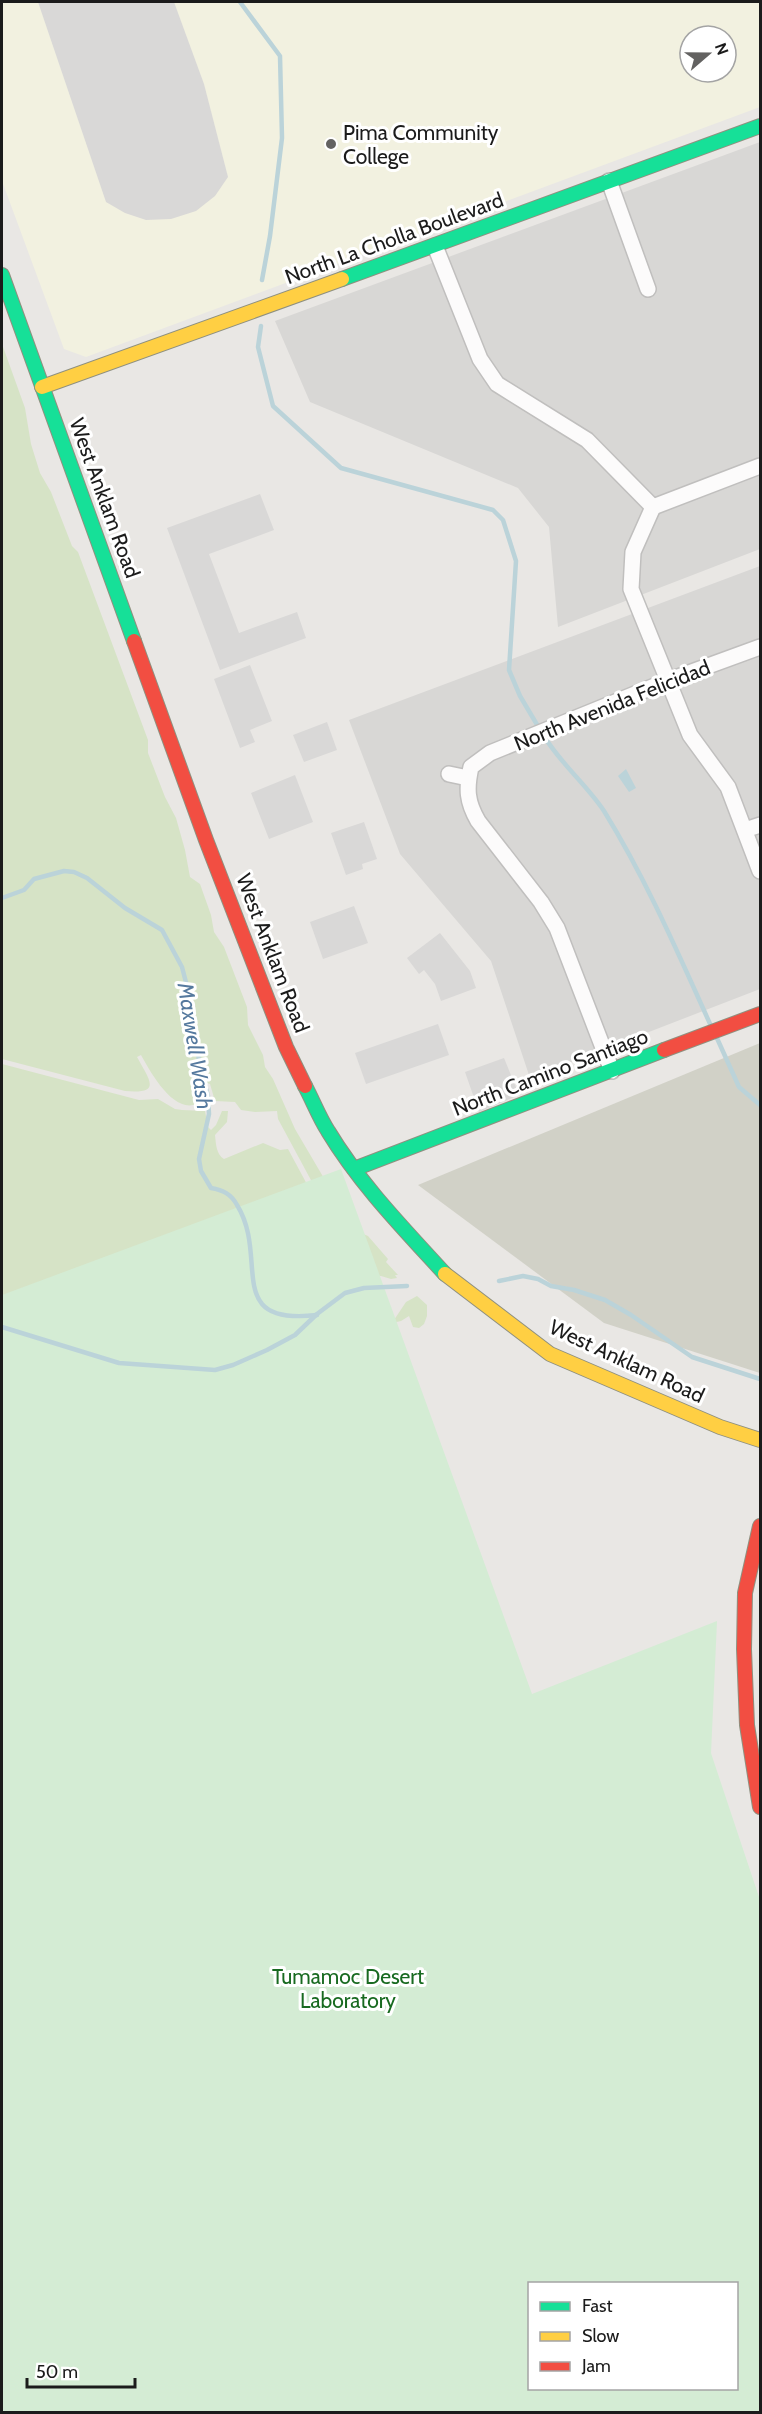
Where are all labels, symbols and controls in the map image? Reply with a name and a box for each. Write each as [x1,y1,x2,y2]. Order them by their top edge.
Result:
north arrow [678,24,738,84]
text: N [711,40,732,58]
place label: Pima Community College [343,120,499,169]
marker: Pima Community College [324,137,338,151]
street label: North La Cholla Boulevard [281,187,507,289]
street label: West Anklam Road [65,415,145,581]
street label: North Avenida Felicidad [510,654,714,756]
street label: West Anklam Road [231,870,315,1036]
water label: Maxwell Wash [172,980,218,1111]
street label: North Camino Santiago [449,1023,651,1121]
street label: West Anklam Road [546,1314,708,1408]
park label: Tumamoc Desert Laboratory [272,1964,424,2013]
legend [528,2282,738,2390]
text: Fast [582,2295,613,2317]
text: Slow [582,2325,619,2347]
scale bar [27,2351,135,2389]
text: Jam [581,2355,611,2377]
text: 50 m [36,2361,78,2383]

